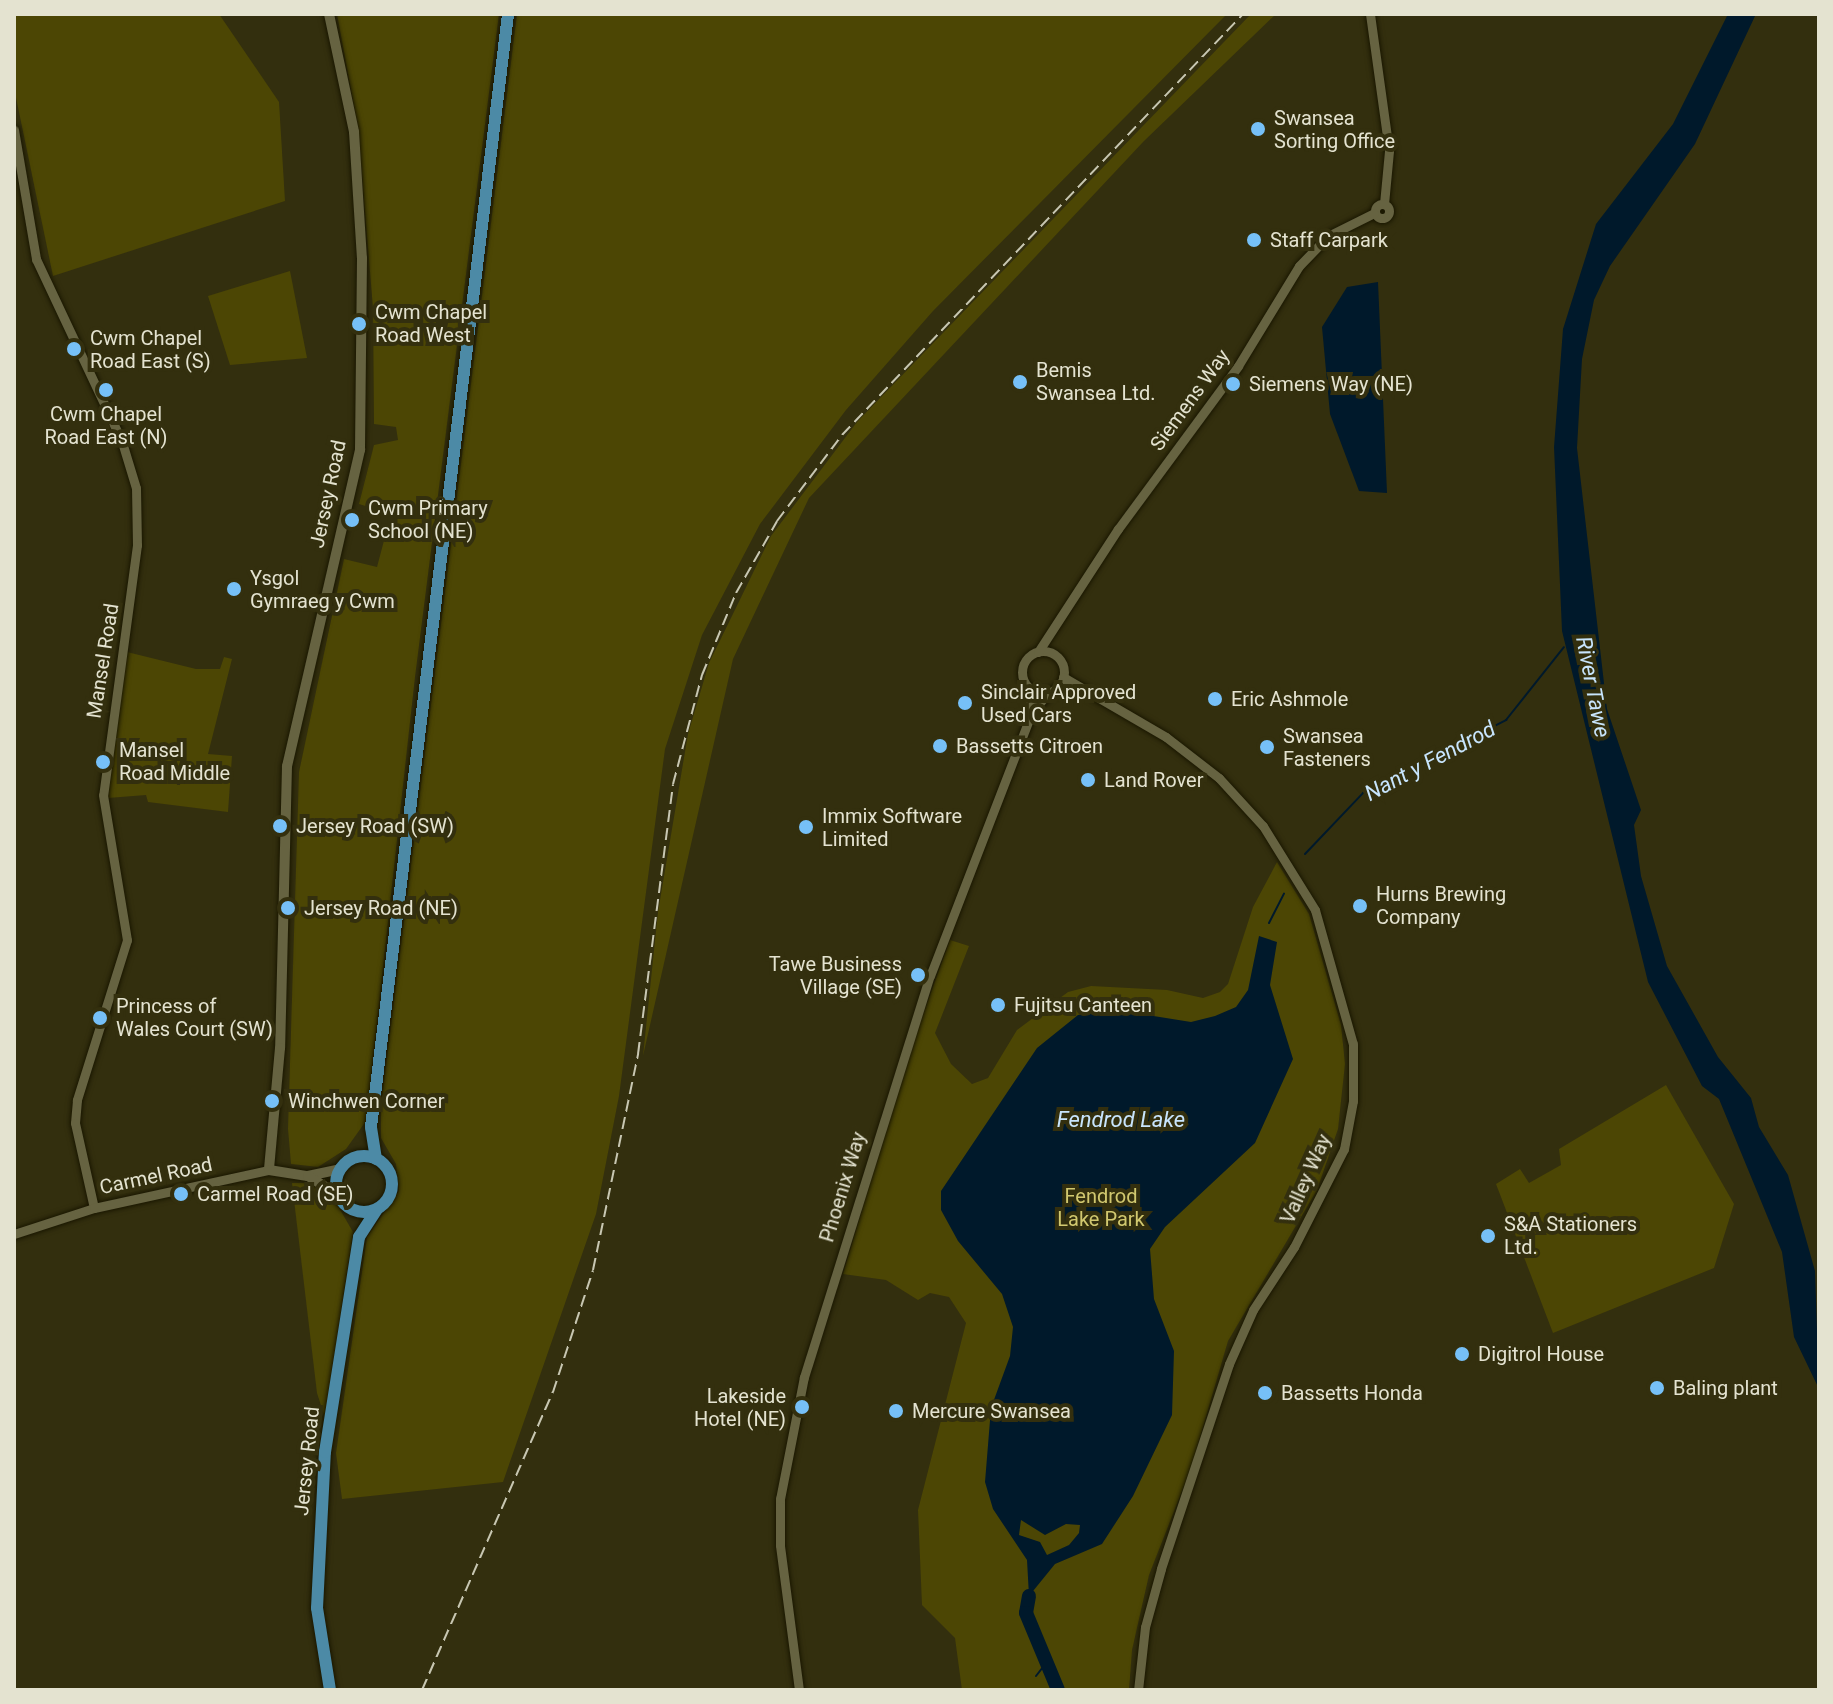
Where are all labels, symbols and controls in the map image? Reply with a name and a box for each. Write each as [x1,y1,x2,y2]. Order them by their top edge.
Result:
place label: Swansea Sorting Office [1274,106,1395,153]
marker: Swansea Sorting Office [1249,120,1267,138]
place label: Staff Carpark [1270,228,1388,252]
marker: Staff Carpark [1245,231,1263,249]
place label: Cwm Chapel Road West [375,300,487,347]
marker: Cwm Chapel Road West [350,315,368,333]
place label: Cwm Chapel Road East (S) [90,326,211,373]
marker: Cwm Chapel Road East (S) [65,340,83,358]
street label: Siemens Way [1145,345,1235,455]
place label: Bemis Swansea Ltd. [1036,358,1155,405]
place label: Siemens Way (NE) [1249,372,1413,396]
marker: Bemis Swansea Ltd. [1011,373,1029,391]
marker: Siemens Way (NE) [1224,375,1242,393]
marker: Cwm Chapel Road East (N) [97,381,115,399]
place label: Cwm Chapel Road East (N) [45,402,167,449]
street label: Jersey Road [305,438,351,550]
place label: Cwm Primary School (NE) [368,496,488,543]
marker: Cwm Primary School (NE) [343,511,361,529]
place label: Ysgol Gymraeg y Cwm [250,566,395,613]
marker: Ysgol Gymraeg y Cwm [225,580,243,598]
street label: Mansel Road [82,602,124,720]
water label: River Tawe [1570,634,1616,740]
place label: Sinclair Approved Used Cars [981,680,1136,727]
place label: Eric Ashmole [1231,687,1348,711]
marker: Eric Ashmole [1206,690,1224,708]
marker: Sinclair Approved Used Cars [956,694,974,712]
water label: Nant y Fendrod [1360,715,1500,807]
place label: Swansea Fasteners [1283,724,1371,771]
place label: Bassetts Citroen [956,734,1103,758]
marker: Bassetts Citroen [931,737,949,755]
place label: Mansel Road Middle [119,738,230,785]
marker: Swansea Fasteners [1258,738,1276,756]
marker: Mansel Road Middle [94,753,112,771]
place label: Land Rover [1104,768,1203,792]
marker: Land Rover [1079,771,1097,789]
place label: Immix Software Limited [822,804,962,851]
place label: Jersey Road (SW) [296,814,454,838]
marker: Jersey Road (SW) [271,817,289,835]
marker: Immix Software Limited [797,818,815,836]
place label: Hurns Brewing Company [1376,882,1506,929]
place label: Jersey Road (NE) [304,896,458,920]
marker: Hurns Brewing Company [1351,897,1369,915]
marker: Jersey Road (NE) [279,899,297,917]
place label: Tawe Business Village (SE) [769,952,902,999]
marker: Tawe Business Village (SE) [909,966,927,984]
place label: Fujitsu Canteen [1014,993,1152,1017]
place label: Princess of Wales Court (SW) [116,994,273,1041]
marker: Fujitsu Canteen [989,996,1007,1014]
marker: Princess of Wales Court (SW) [91,1009,109,1027]
place label: Winchwen Corner [288,1089,444,1113]
marker: Winchwen Corner [263,1092,281,1110]
water label: Fendrod Lake [1057,1107,1185,1133]
street label: Phoenix Way [815,1129,871,1245]
street label: Valley Way [1276,1131,1336,1227]
street label: Carmel Road [97,1152,215,1200]
place label: Carmel Road (SE) [197,1182,354,1206]
marker: Carmel Road (SE) [172,1185,190,1203]
park label: Fendrod Lake Park [1057,1185,1145,1232]
place label: S&A Stationers Ltd. [1504,1212,1637,1259]
marker: S&A Stationers Ltd. [1479,1227,1497,1245]
place label: Digitrol House [1478,1342,1604,1366]
marker: Digitrol House [1453,1345,1471,1363]
place label: Baling plant [1673,1376,1778,1400]
marker: Baling plant [1648,1379,1666,1397]
place label: Bassetts Honda [1281,1381,1423,1405]
place label: Lakeside Hotel (NE) [694,1384,786,1431]
marker: Bassetts Honda [1256,1384,1274,1402]
marker: Lakeside Hotel (NE) [793,1398,811,1416]
place label: Mercure Swansea [912,1399,1071,1423]
marker: Mercure Swansea [887,1402,905,1420]
street label: Jersey Road [289,1405,325,1517]

